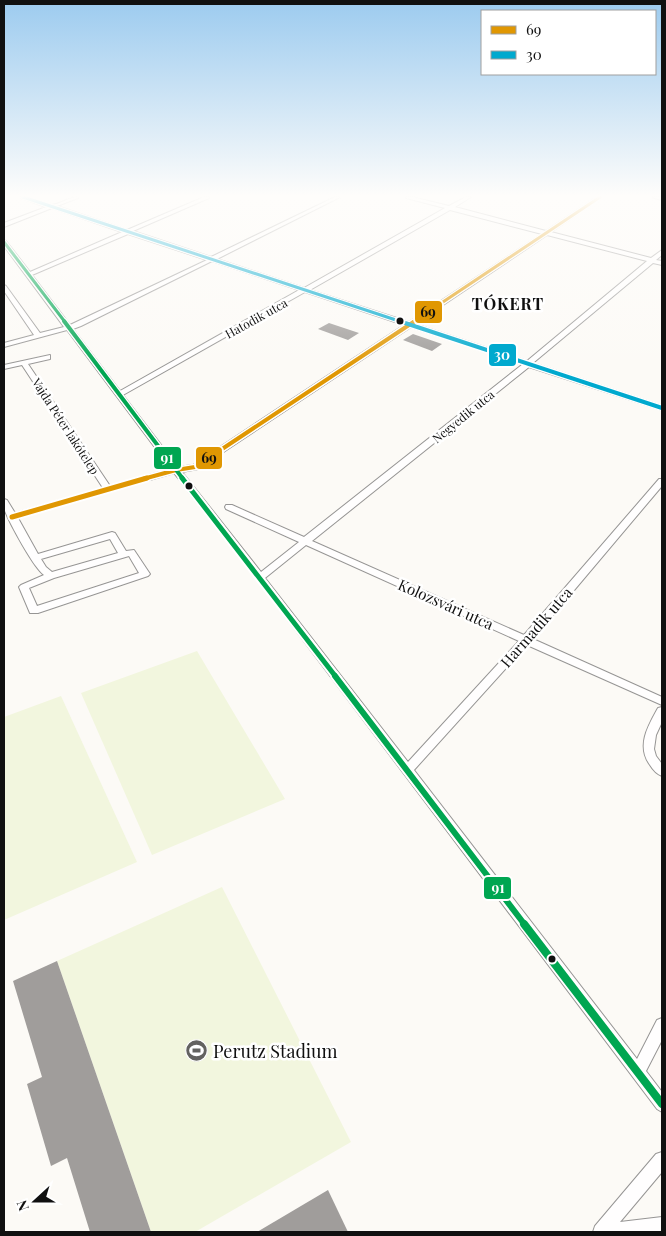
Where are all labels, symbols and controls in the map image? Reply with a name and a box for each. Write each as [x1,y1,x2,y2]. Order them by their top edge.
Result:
legend [481,10,656,75]
text: 69 [526,19,541,39]
text: 30 [526,44,542,64]
district label: TÓKERT [472,293,544,314]
street label: Hatodik utca [222,294,290,342]
line badge: 69 [414,300,443,324]
text: 69 [420,302,436,321]
unlabelled marker [395,316,405,326]
line badge: 30 [488,343,517,367]
text: 30 [494,345,510,364]
street label: Vajda Péter lakótelep [28,374,103,477]
street label: Negyedik utca [429,386,497,446]
line badge: 91 [153,446,182,470]
line badge: 69 [195,446,223,470]
text: 91 [160,448,174,467]
text: 69 [201,448,217,467]
unlabelled marker [184,481,194,491]
street label: Kolozsvári utca [395,574,497,634]
street label: Harmadik utca [496,582,577,671]
line badge: 91 [483,876,512,900]
text: 91 [491,878,505,897]
unlabelled marker [547,954,557,964]
sports icon: Perutz Stadium [185,1039,209,1063]
place label: Perutz Stadium [213,1039,338,1063]
north arrow [10,1176,60,1226]
text: N [12,1198,33,1214]

